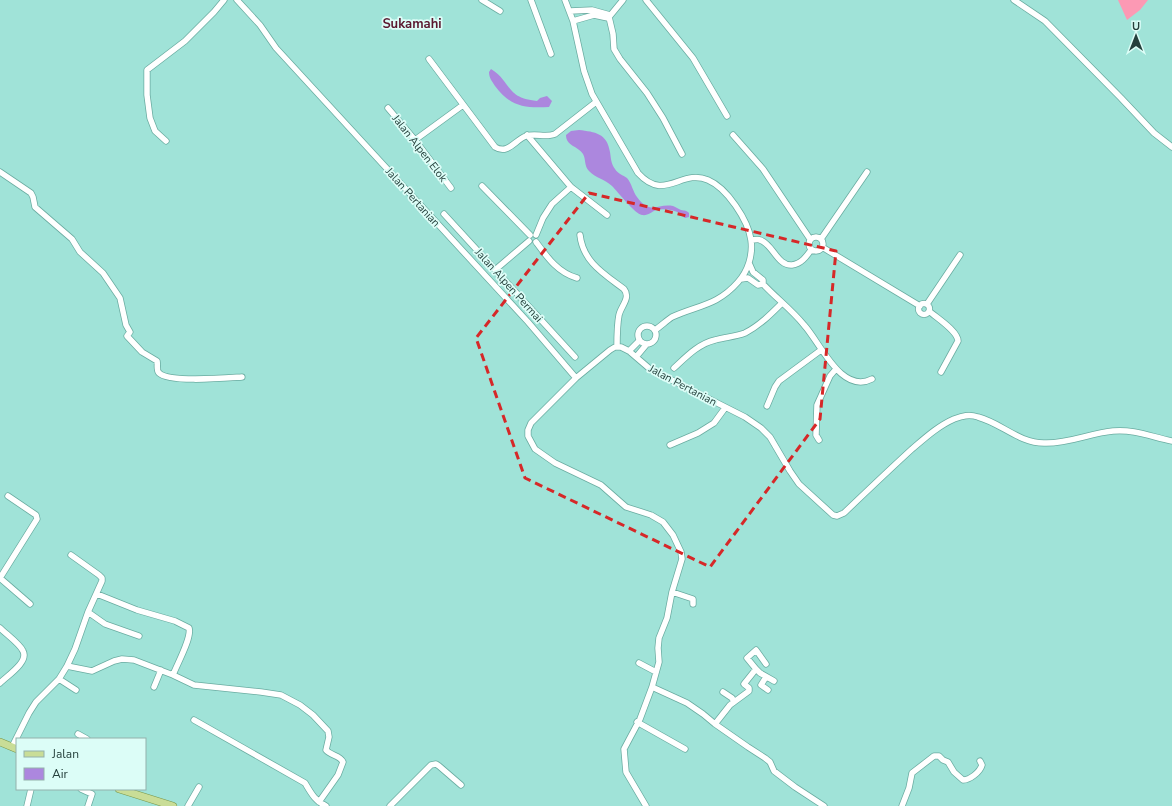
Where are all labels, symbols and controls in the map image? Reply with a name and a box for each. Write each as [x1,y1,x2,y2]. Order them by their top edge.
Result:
district label: Sukamahi [382,15,442,33]
north arrow [1116,16,1156,56]
text: U [1132,19,1140,34]
street label: Jalan Alpen Elok [388,111,451,185]
street label: Jalan Pertanian [381,164,443,230]
street label: Jalan Alpen Permai [471,244,546,325]
street label: Jalan Pertanian [645,361,719,410]
legend [16,738,146,790]
text: Jalan [51,746,79,762]
text: Air [52,766,69,782]

